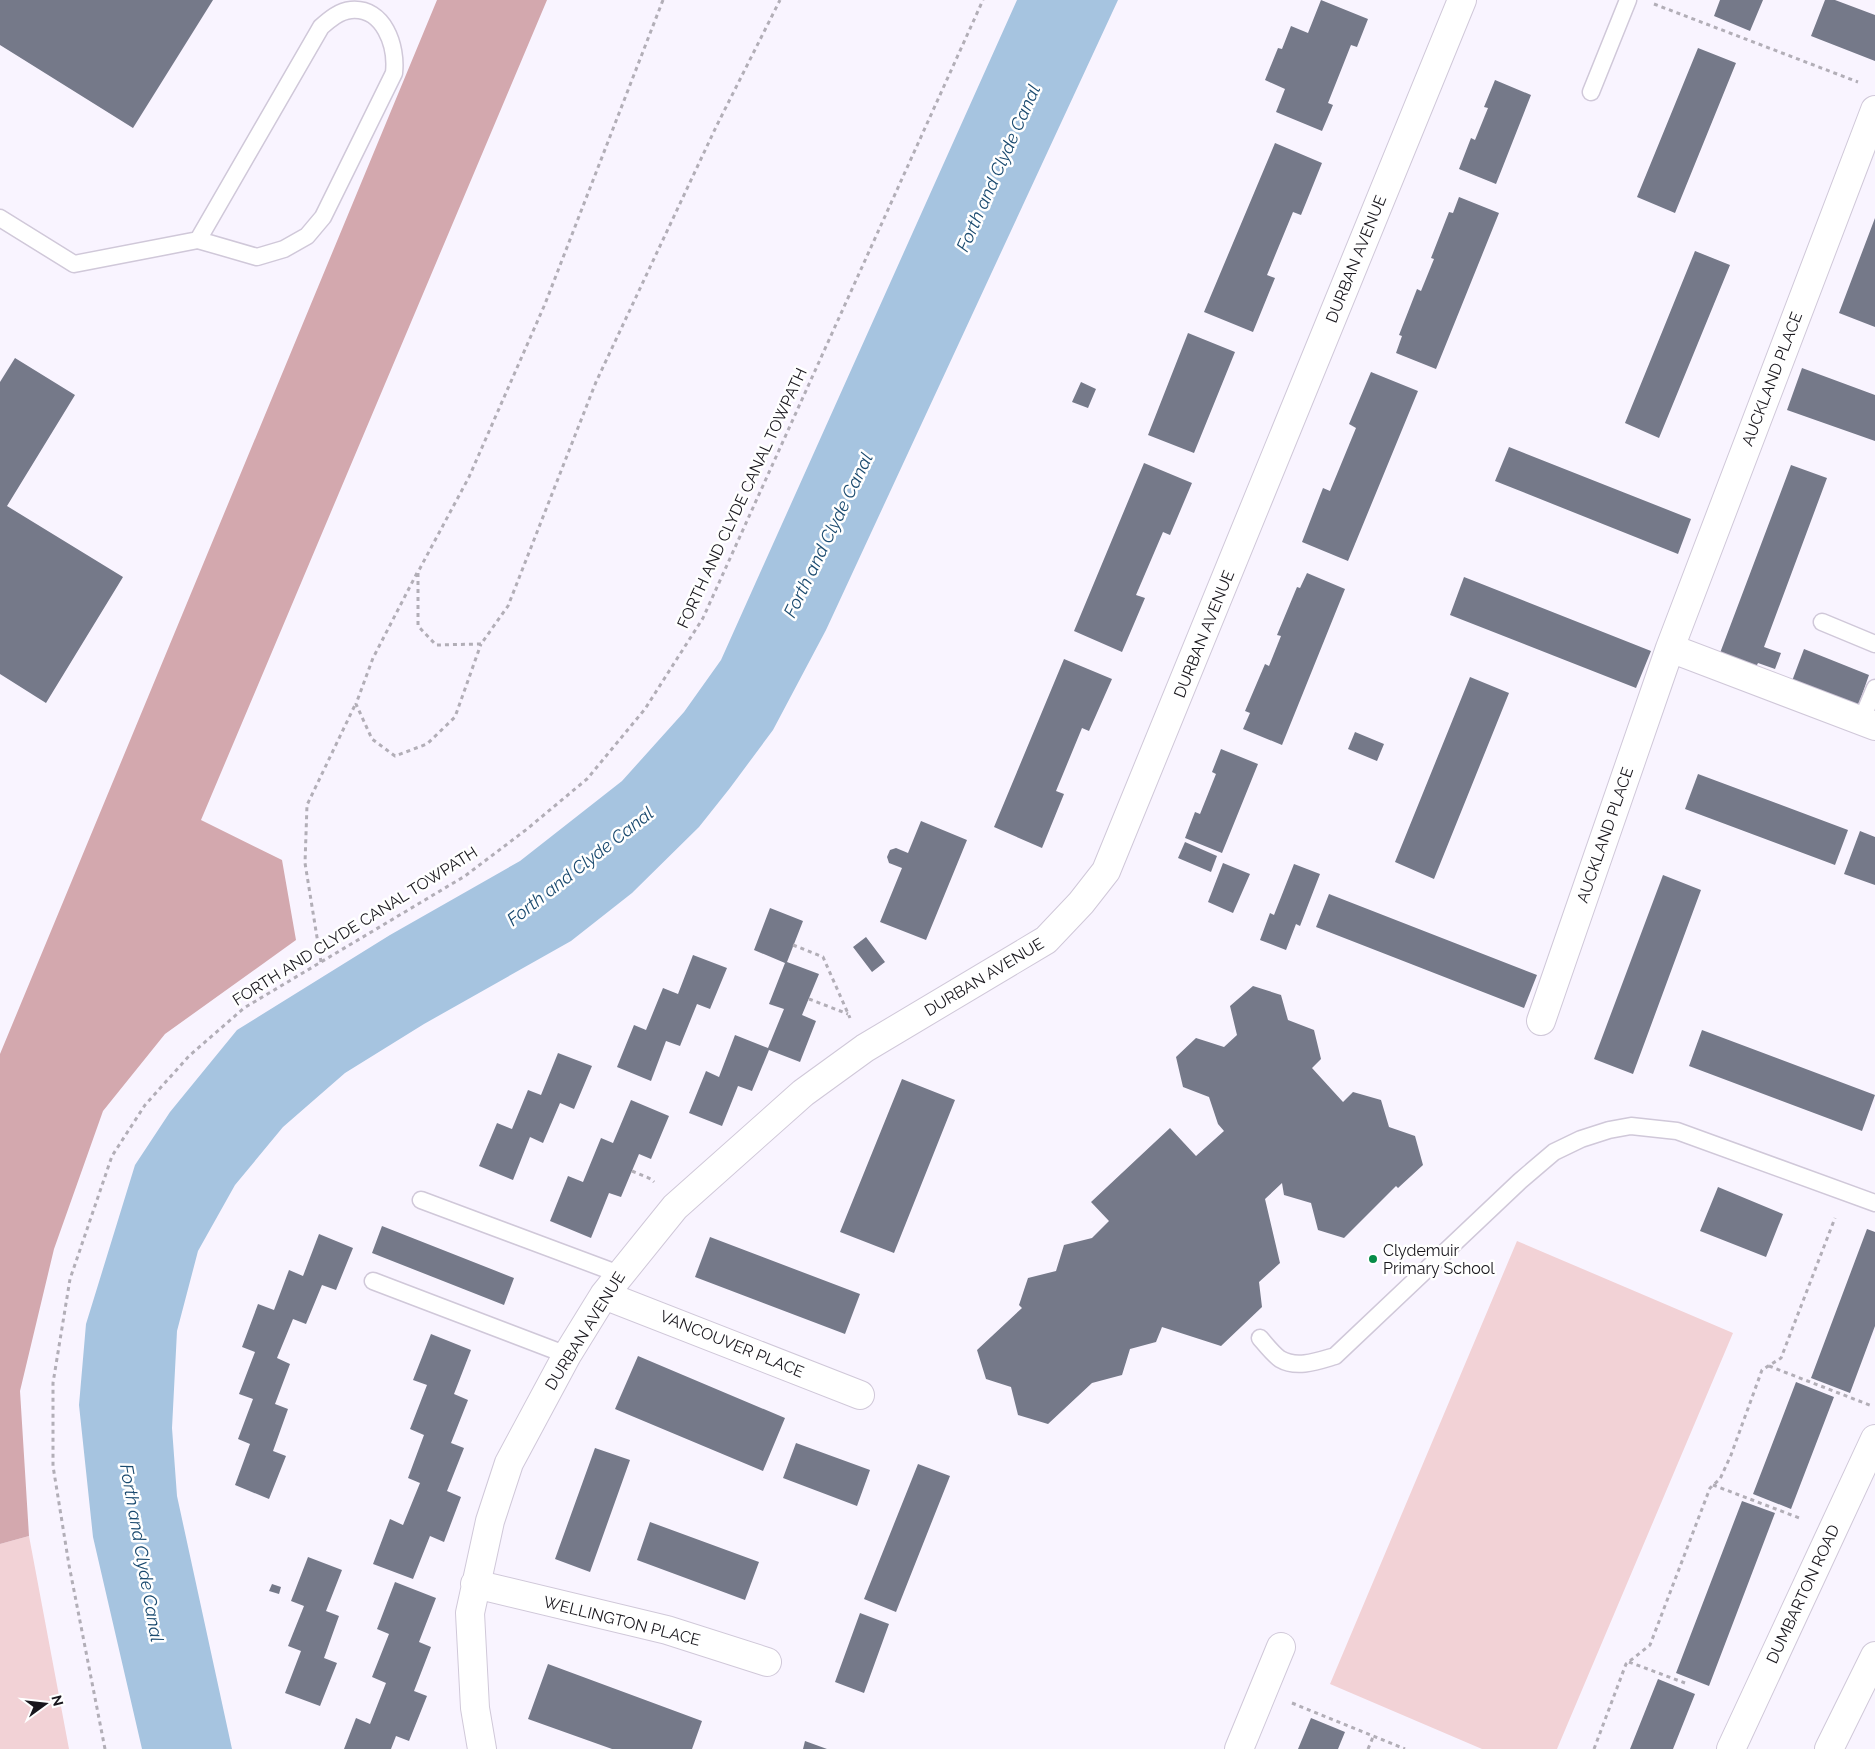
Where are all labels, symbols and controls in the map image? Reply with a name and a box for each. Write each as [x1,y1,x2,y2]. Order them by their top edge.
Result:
water label: Forth and Clyde Canal [952,81,1044,255]
street label: DURBAN AVENUE [1322,192,1390,326]
street label: AUCKLAND PLACE [1738,309,1806,449]
street label: FORTH AND CLYDE CANAL TOWPATH [673,365,811,631]
water label: Forth and Clyde Canal [779,449,877,621]
street label: DURBAN AVENUE [1170,567,1238,701]
street label: AUCKLAND PLACE [1573,764,1637,905]
water label: Forth and Clyde Canal [502,802,658,930]
street label: FORTH AND CLYDE CANAL TOWPATH [229,842,481,1010]
street label: DURBAN AVENUE [921,934,1047,1020]
place label: Clydemuir Primary School [1383,1241,1495,1278]
marker: Clydemuir Primary School [1367,1253,1379,1265]
street label: DURBAN AVENUE [541,1268,629,1394]
street label: VANCOUVER PLACE [657,1306,807,1382]
water label: Forth and Clyde Canal [116,1462,168,1644]
street label: DUMBARTON ROAD [1762,1521,1844,1667]
street label: WELLINGTON PLACE [542,1592,703,1650]
north arrow [20,1679,70,1729]
text: N [48,1693,67,1708]

